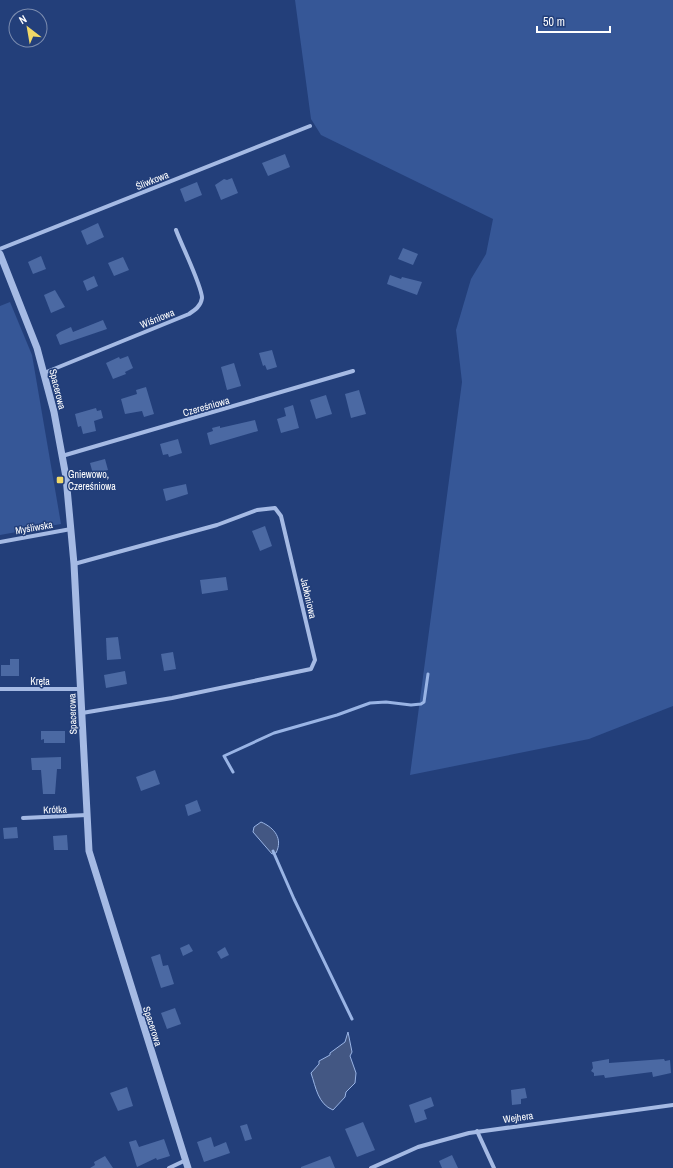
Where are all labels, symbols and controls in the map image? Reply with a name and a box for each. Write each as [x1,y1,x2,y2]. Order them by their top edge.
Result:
north arrow [8,8,48,48]
scale bar [537,8,610,34]
text: N [16,12,29,27]
text: 50 m [543,14,565,30]
street label: Śliwkowa [134,168,171,193]
street label: Wiśniowa [138,306,177,331]
street label: Spacerowa [46,368,69,411]
street label: Czereśniowa [181,394,231,419]
place label: Gniewowo, Czereśniowa [68,468,116,493]
marker: Gniewowo, Czereśniowa [55,475,65,485]
street label: Myśliwska [14,518,54,537]
street label: Jabłoniowa [298,576,320,620]
street label: Kręta [30,675,50,688]
street label: Spacerowa [65,693,80,735]
street label: Krótka [43,803,68,816]
street label: Spacerowa [140,1005,165,1048]
street label: Wejhera [502,1109,534,1126]

